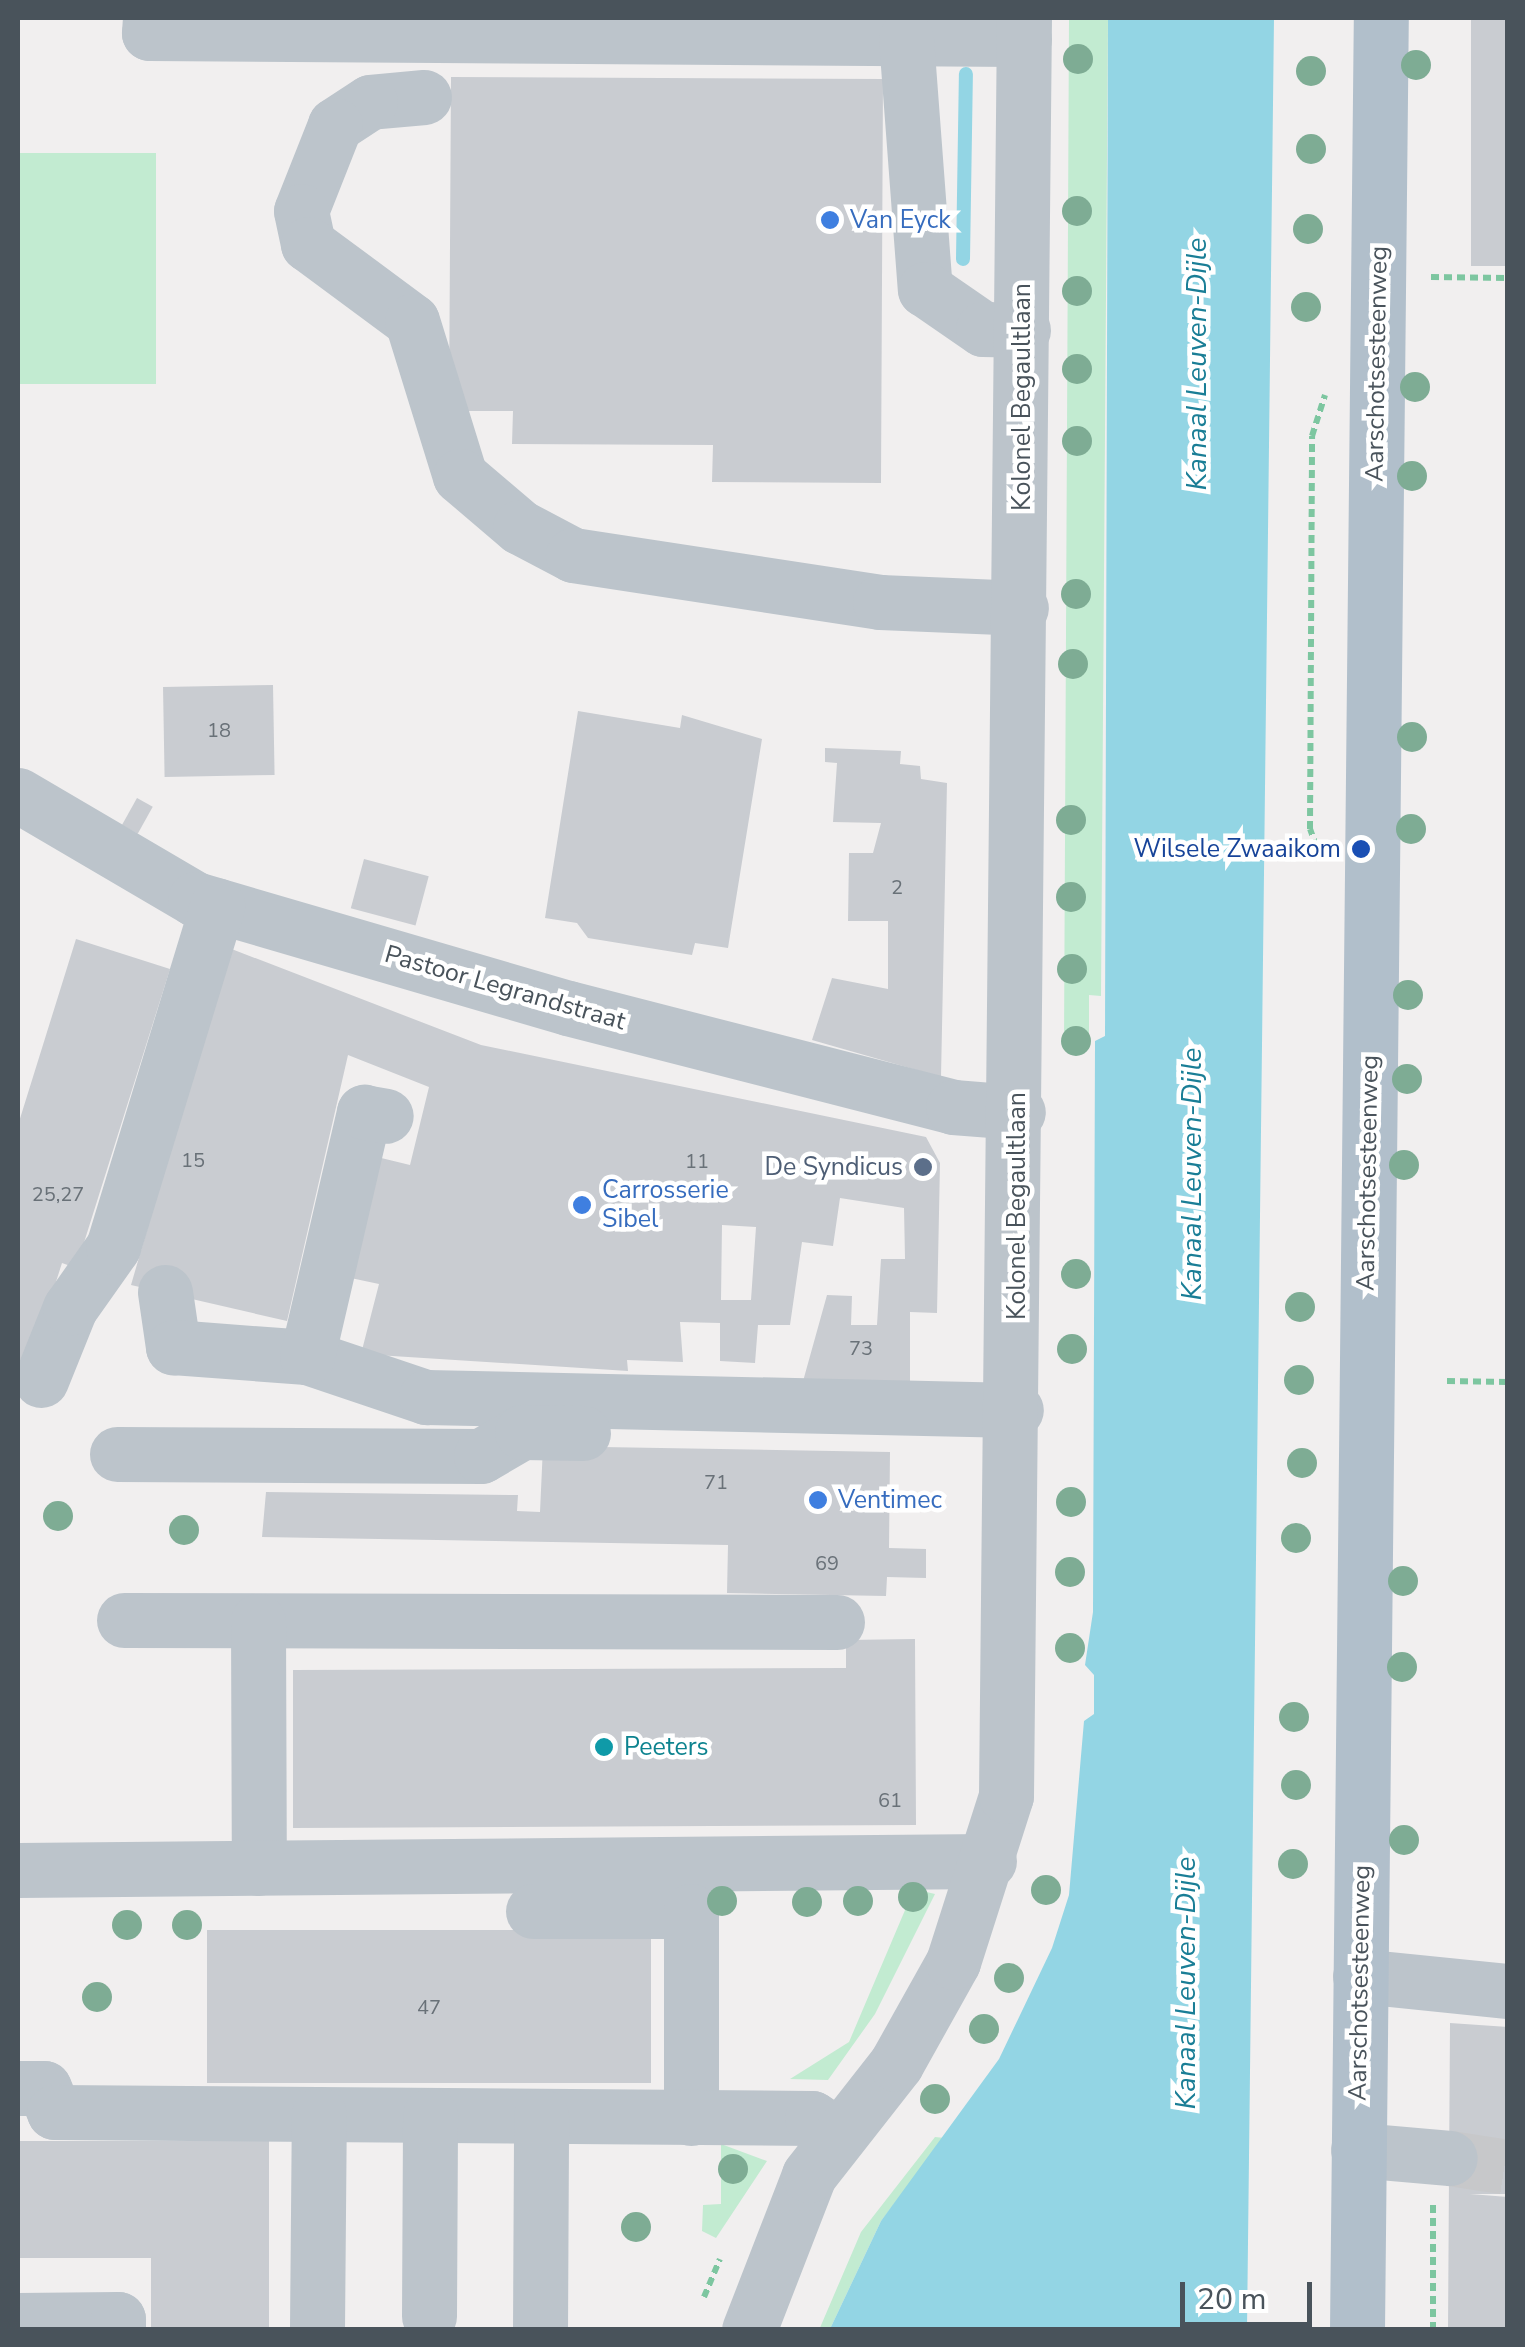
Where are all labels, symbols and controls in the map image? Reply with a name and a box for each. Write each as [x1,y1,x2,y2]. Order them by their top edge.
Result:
place label: Van Eyck [850,205,951,235]
marker: Van Eyck [819,209,841,231]
water label: Kanaal Leuven-Dijle [1180,238,1214,490]
street label: Aarschotsesteenweg [1360,246,1394,482]
street label: Kolonel Begaultlaan [1007,283,1037,511]
house number: 18 [207,718,231,742]
place label: Wilsele Zwaaikom [1133,834,1341,864]
marker: Wilsele Zwaaikom [1350,838,1372,860]
house number: 2 [891,875,903,899]
street label: Pastoor Legrandstraat [381,939,629,1037]
water label: Kanaal Leuven-Dijle [1175,1048,1209,1300]
street label: Aarschotsesteenweg [1351,1055,1385,1291]
street label: Kolonel Begaultlaan [1002,1092,1032,1320]
house number: 15 [181,1148,205,1172]
house number: 11 [685,1149,709,1173]
place label: De Syndicus [764,1152,903,1182]
marker: De Syndicus [912,1156,934,1178]
place label: Carrosserie Sibel [602,1176,729,1235]
house number: 25,27 [32,1182,84,1206]
marker: Carrosserie Sibel [571,1194,593,1216]
house number: 73 [849,1336,873,1360]
house number: 71 [704,1470,728,1494]
place label: Ventimec [838,1485,942,1515]
marker: Ventimec [807,1489,829,1511]
house number: 69 [815,1551,839,1575]
place label: Peeters [624,1732,709,1762]
marker: Peeters [593,1736,615,1758]
house number: 61 [878,1788,902,1812]
water label: Kanaal Leuven-Dijle [1169,1857,1203,2109]
street label: Aarschotsesteenweg [1343,1865,1377,2101]
house number: 47 [417,1995,441,2019]
scale bar [1185,2262,1318,2324]
text: 20 m [1197,2279,1266,2320]

